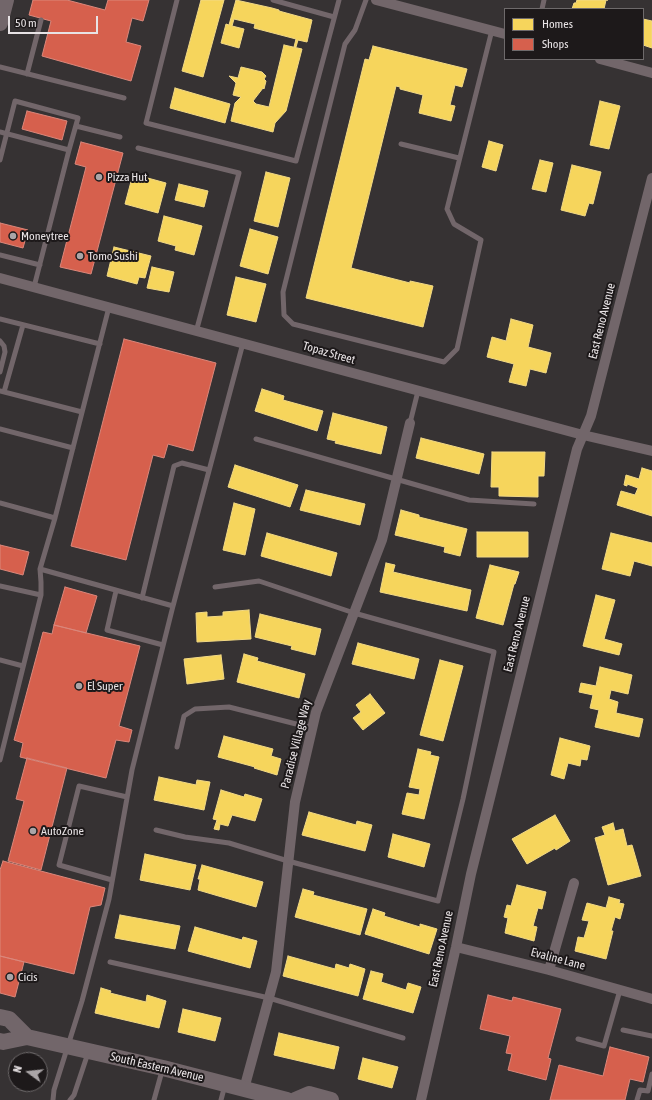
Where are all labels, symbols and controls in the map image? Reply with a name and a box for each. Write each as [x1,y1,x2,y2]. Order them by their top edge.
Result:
scale bar [10,8,100,34]
legend [504,8,644,60]
text: 50 m [15,16,37,30]
text: Homes [542,17,573,31]
text: Shops [542,37,568,51]
place label: Pizza Hut [107,170,147,184]
marker: Pizza Hut [94,172,104,182]
place label: Moneytree [21,229,69,243]
marker: Moneytree [8,231,18,241]
place label: Tomo Sushi [88,249,138,263]
marker: Tomo Sushi [75,251,85,261]
street label: East Reno Avenue [586,282,618,360]
street label: Topaz Street [301,339,357,367]
street label: East Reno Avenue [501,595,533,673]
place label: El Super [87,679,122,693]
marker: El Super [74,681,84,691]
street label: Paradise Village Way [278,698,314,790]
place label: AutoZone [41,824,84,838]
marker: AutoZone [28,826,38,836]
street label: East Reno Avenue [426,909,456,989]
street label: Evaline Lane [529,945,587,973]
place label: Cicis [18,970,38,984]
marker: Cicis [5,972,15,982]
street label: South Eastern Avenue [109,1049,205,1085]
north arrow [8,1052,48,1092]
text: N [11,1064,24,1074]

